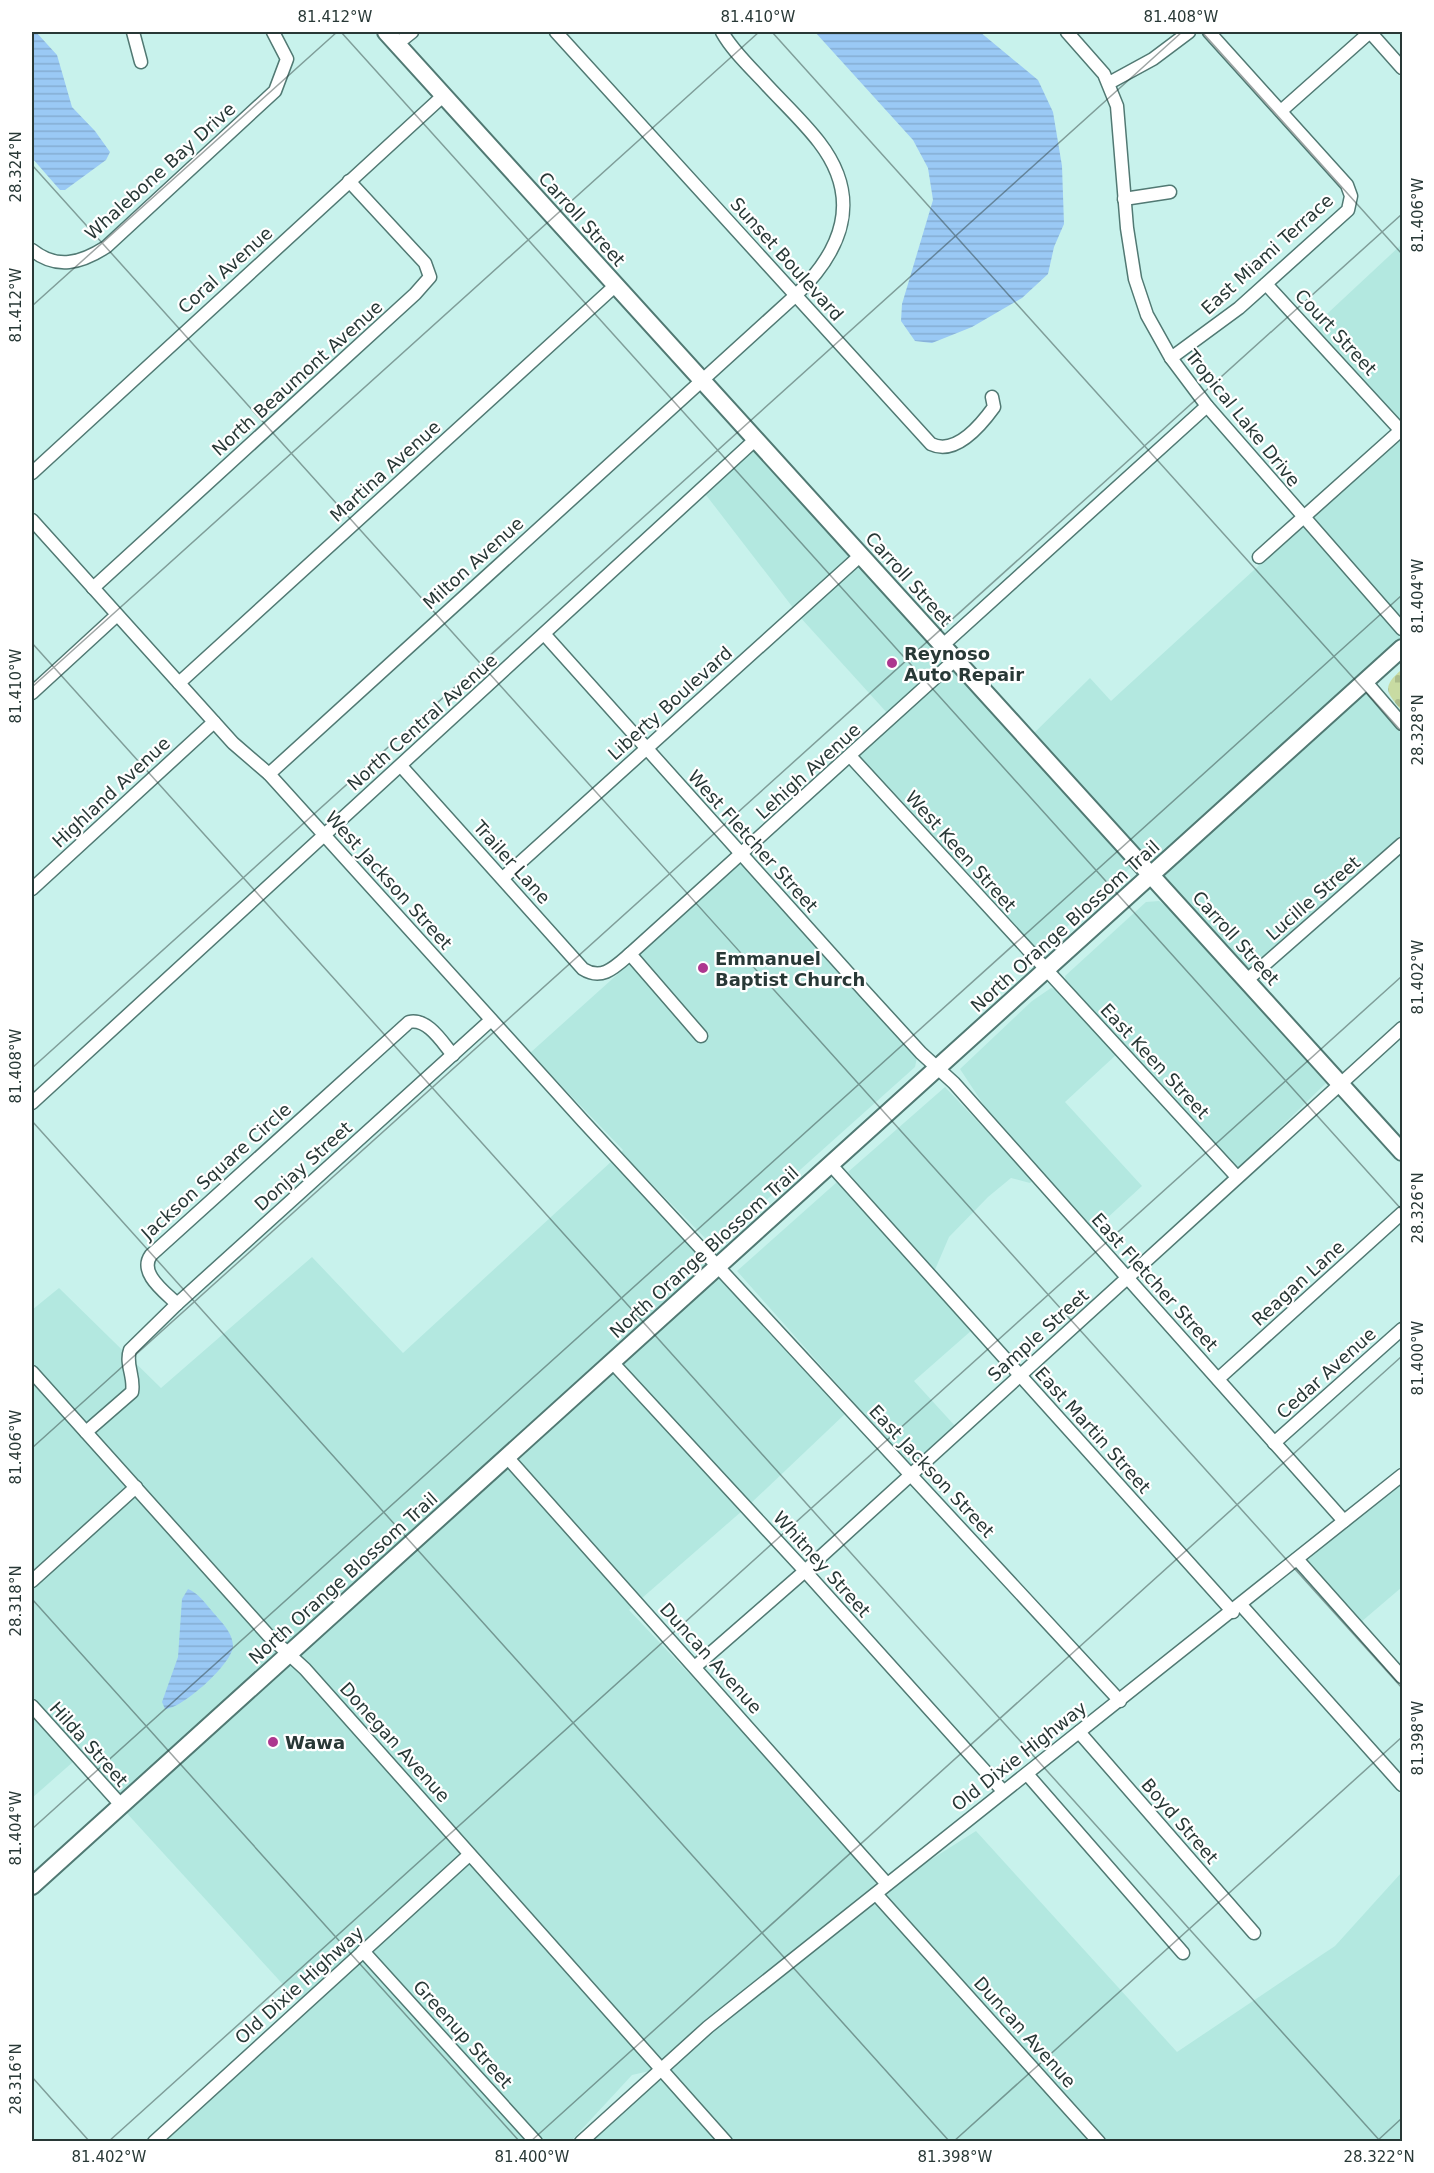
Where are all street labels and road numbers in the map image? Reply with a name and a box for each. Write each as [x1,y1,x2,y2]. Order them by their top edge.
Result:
street label: Whalebone Bay Drive [81,98,239,244]
street label: Carroll Street [534,168,630,270]
street label: East Miami Terrace [1197,189,1337,319]
street label: Sunset Boulevard [726,193,848,325]
street label: Coral Avenue [174,222,276,318]
street label: Court Street [1291,285,1381,379]
street label: North Beaumont Avenue [208,296,386,460]
street label: Tropical Lake Drive [1181,345,1305,491]
street label: Martina Avenue [326,416,444,526]
street label: Milton Avenue [419,513,527,613]
street label: Carroll Street [861,528,957,630]
street label: Liberty Boulevard [604,642,736,764]
street label: North Central Avenue [343,649,501,795]
street label: Lehigh Avenue [752,719,864,823]
street label: Highland Avenue [48,732,174,852]
street label: West Fletcher Street [684,766,822,916]
street label: West Keen Street [901,786,1021,916]
street label: West Jackson Street [321,807,457,953]
street label: Trailer Lane [469,815,555,908]
street label: North Orange Blossom Trail [966,836,1164,1016]
street label: Lucille Street [1262,852,1364,944]
street label: Carroll Street [1188,887,1284,989]
street label: East Keen Street [1096,999,1214,1123]
street label: Jackson Square Circle [136,1098,295,1244]
street label: Donjay Street [250,1117,356,1215]
street label: North Orange Blossom Trail [605,1162,803,1342]
street label: East Fletcher Street [1088,1209,1222,1355]
street label: Reagan Lane [1248,1236,1348,1330]
street label: Sample Street [983,1284,1093,1386]
street label: Cedar Avenue [1272,1323,1380,1423]
street label: East Martin Street [1031,1363,1155,1497]
street label: East Jackson Street [865,1400,999,1542]
street label: North Orange Blossom Trail [244,1488,442,1668]
street label: Whitney Street [769,1507,875,1621]
street label: Duncan Avenue [656,1598,766,1718]
street label: Donegan Avenue [336,1678,454,1806]
street label: Hilda Street [46,1697,132,1791]
street label: Old Dixie Highway [947,1697,1091,1815]
street label: Boyd Street [1137,1774,1223,1868]
street label: Old Dixie Highway [231,1922,368,2048]
street label: Duncan Avenue [970,1972,1080,2092]
street label: Greenup Street [409,1976,517,2092]

